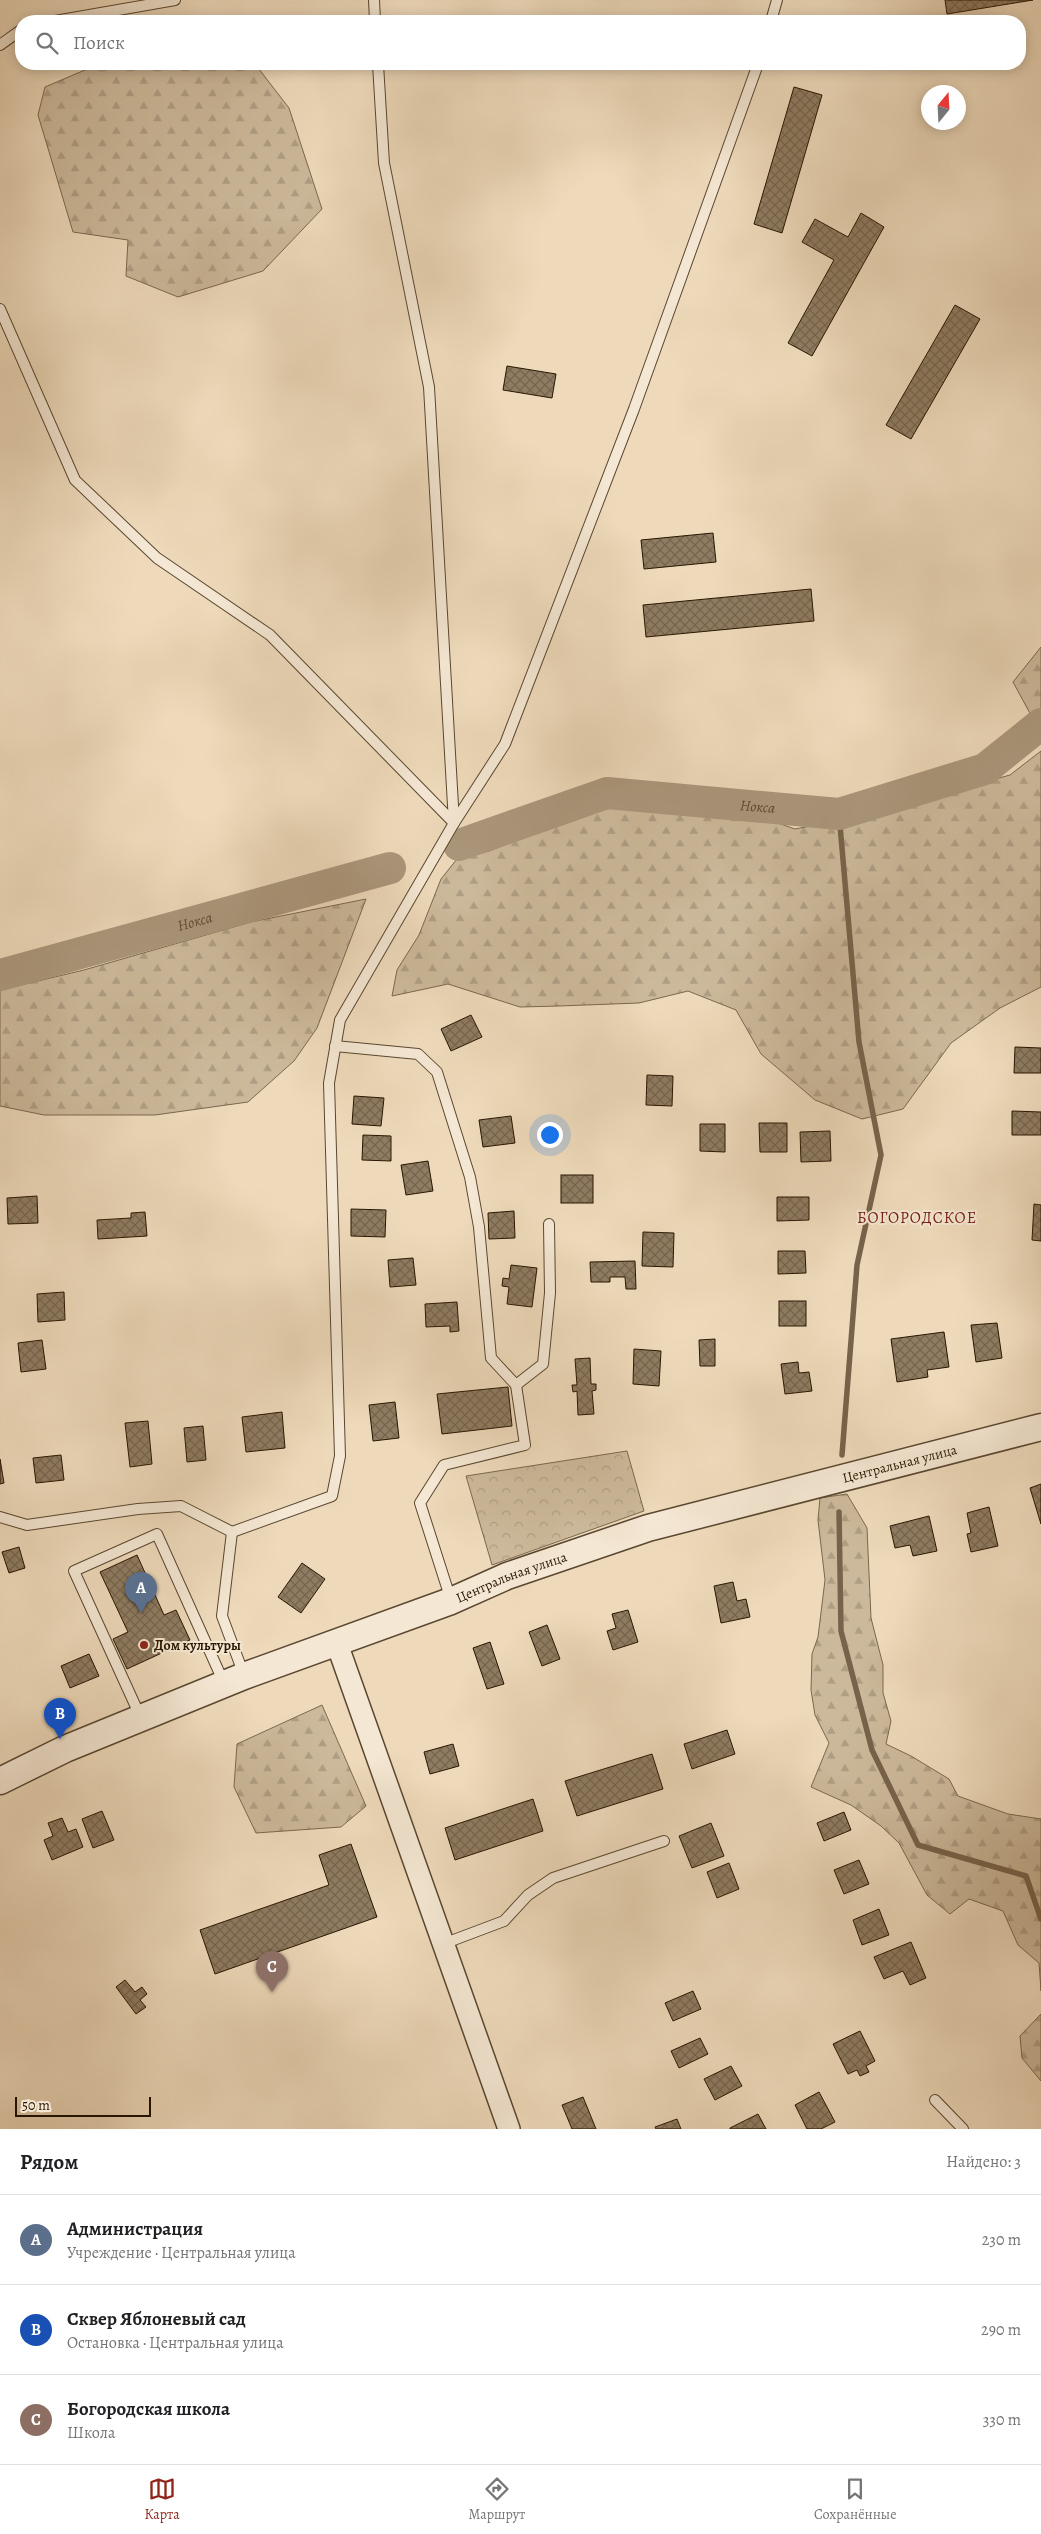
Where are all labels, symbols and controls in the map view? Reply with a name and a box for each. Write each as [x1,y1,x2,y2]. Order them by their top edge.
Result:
search box [15,15,1026,70]
icon: search [33,29,61,57]
text: Поиск [73,30,125,56]
north arrow [921,85,966,130]
water label: Нокса [739,795,776,818]
water label: Нокса [175,907,214,936]
your location [537,1122,563,1148]
district label: БОГОРОДСКОЕ [857,1207,977,1229]
street label: Центральная улица [840,1439,959,1487]
street label: Центральная улица [453,1547,570,1607]
pin: A [125,1572,157,1613]
place label: Дом культуры [154,1636,241,1655]
marker: Дом культуры [138,1639,150,1651]
pin: B [44,1698,76,1739]
pin: C [256,1951,288,1992]
scale bar [15,2094,151,2117]
text: 50 m [22,2096,50,2115]
text: Рядом [20,2148,78,2176]
text: Найдено: 3 [946,2151,1021,2173]
text: Администрация [67,2216,203,2242]
text: A [31,2229,41,2251]
text: 230 m [982,2229,1021,2251]
text: Учреждение · Центральная улица [67,2242,296,2264]
text: Сквер Яблоневый сад [67,2306,246,2332]
text: B [31,2319,41,2341]
text: 290 m [981,2319,1021,2341]
text: Остановка · Центральная улица [67,2332,284,2354]
text: Богородская школа [67,2396,230,2422]
text: C [31,2409,41,2431]
text: 330 m [983,2409,1021,2431]
text: Школа [67,2422,115,2444]
tab: Карта [144,2475,180,2524]
tab: Маршрут [469,2475,525,2524]
tab: Сохранённые [814,2475,897,2524]

